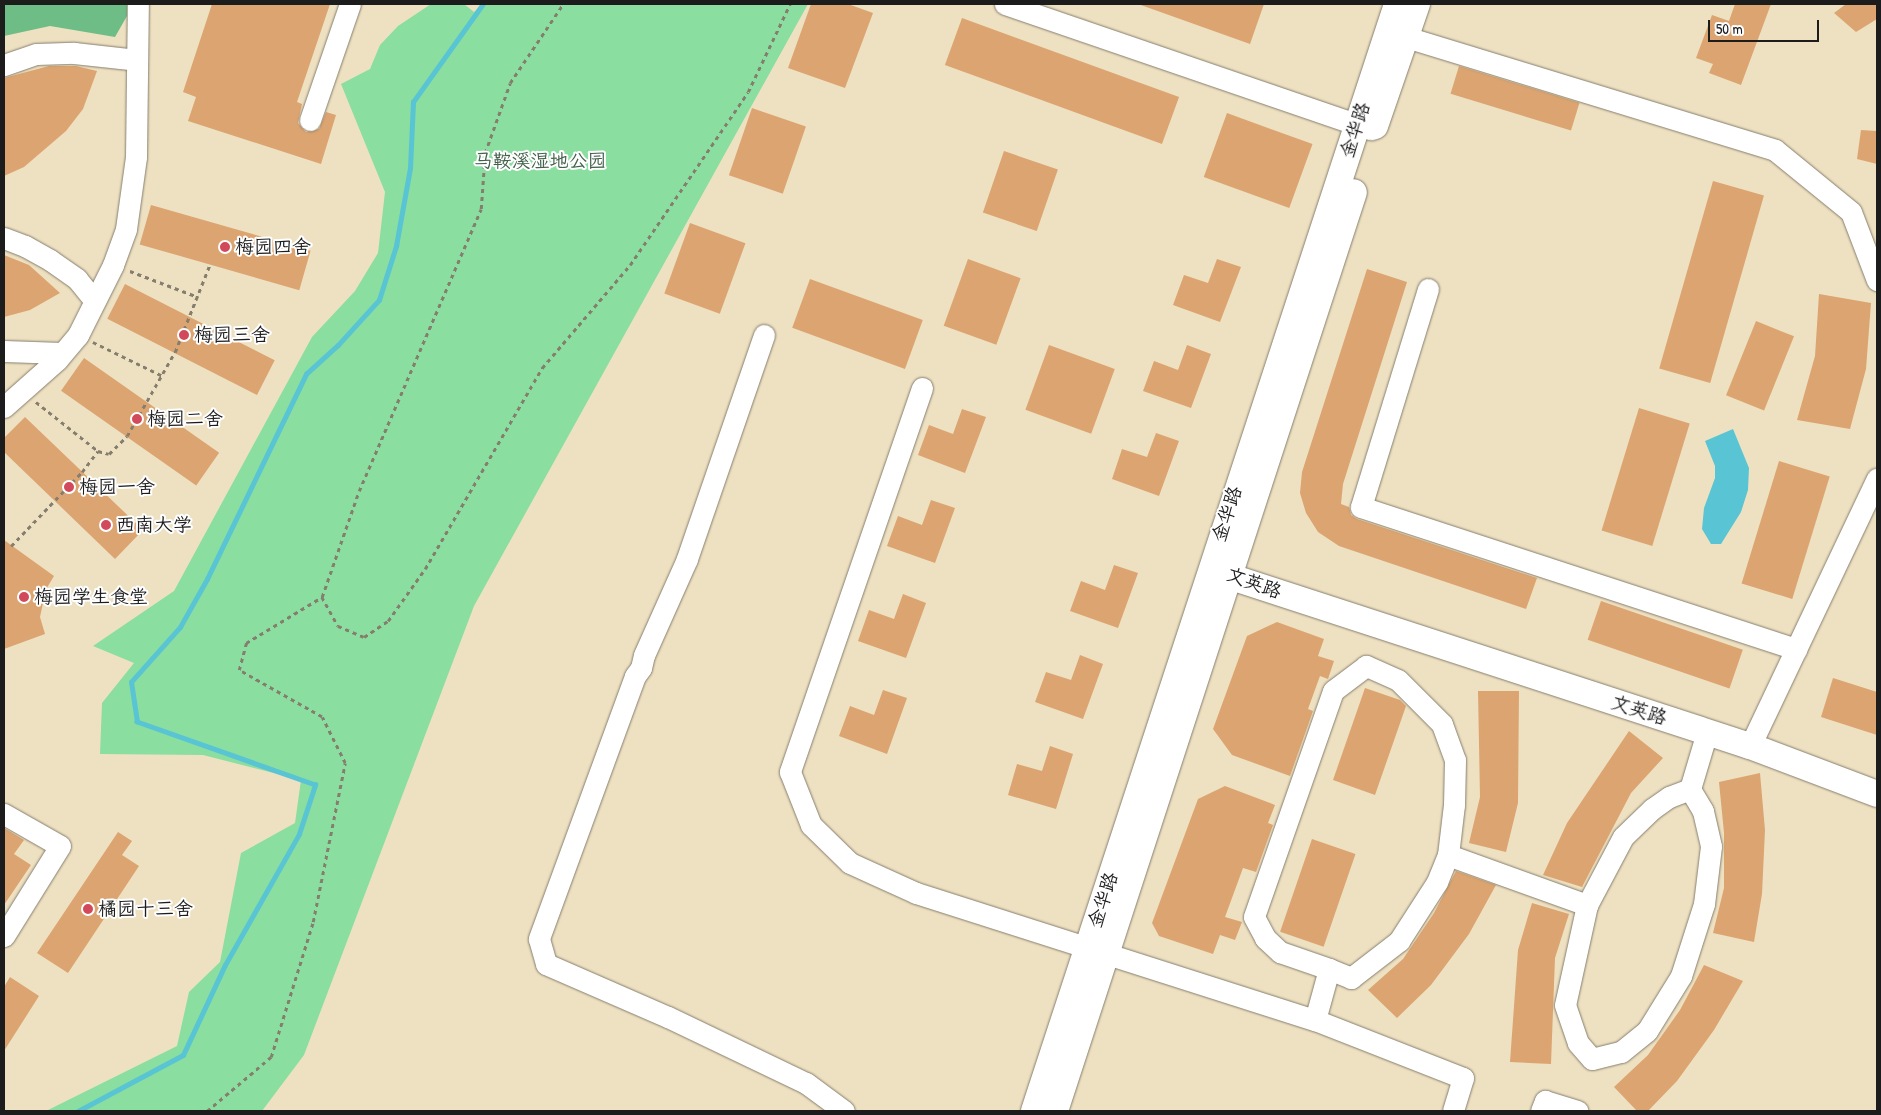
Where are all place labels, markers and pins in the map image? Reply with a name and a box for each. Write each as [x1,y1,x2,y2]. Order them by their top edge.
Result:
place label: 梅园四舍 [235,236,311,258]
marker: 梅园四舍 [219,241,231,253]
place label: 梅园三舍 [194,324,270,346]
marker: 梅园三舍 [178,329,190,341]
place label: 梅园二舍 [147,408,223,430]
marker: 梅园二舍 [131,413,143,425]
place label: 梅园一舍 [79,476,155,498]
marker: 梅园一舍 [63,481,75,493]
place label: 西南大学 [116,514,192,536]
marker: 西南大学 [100,519,112,531]
place label: 梅园学生食堂 [34,586,148,608]
marker: 梅园学生食堂 [18,591,30,603]
place label: 橘园十三舍 [98,898,193,920]
marker: 橘园十三舍 [82,903,94,915]

